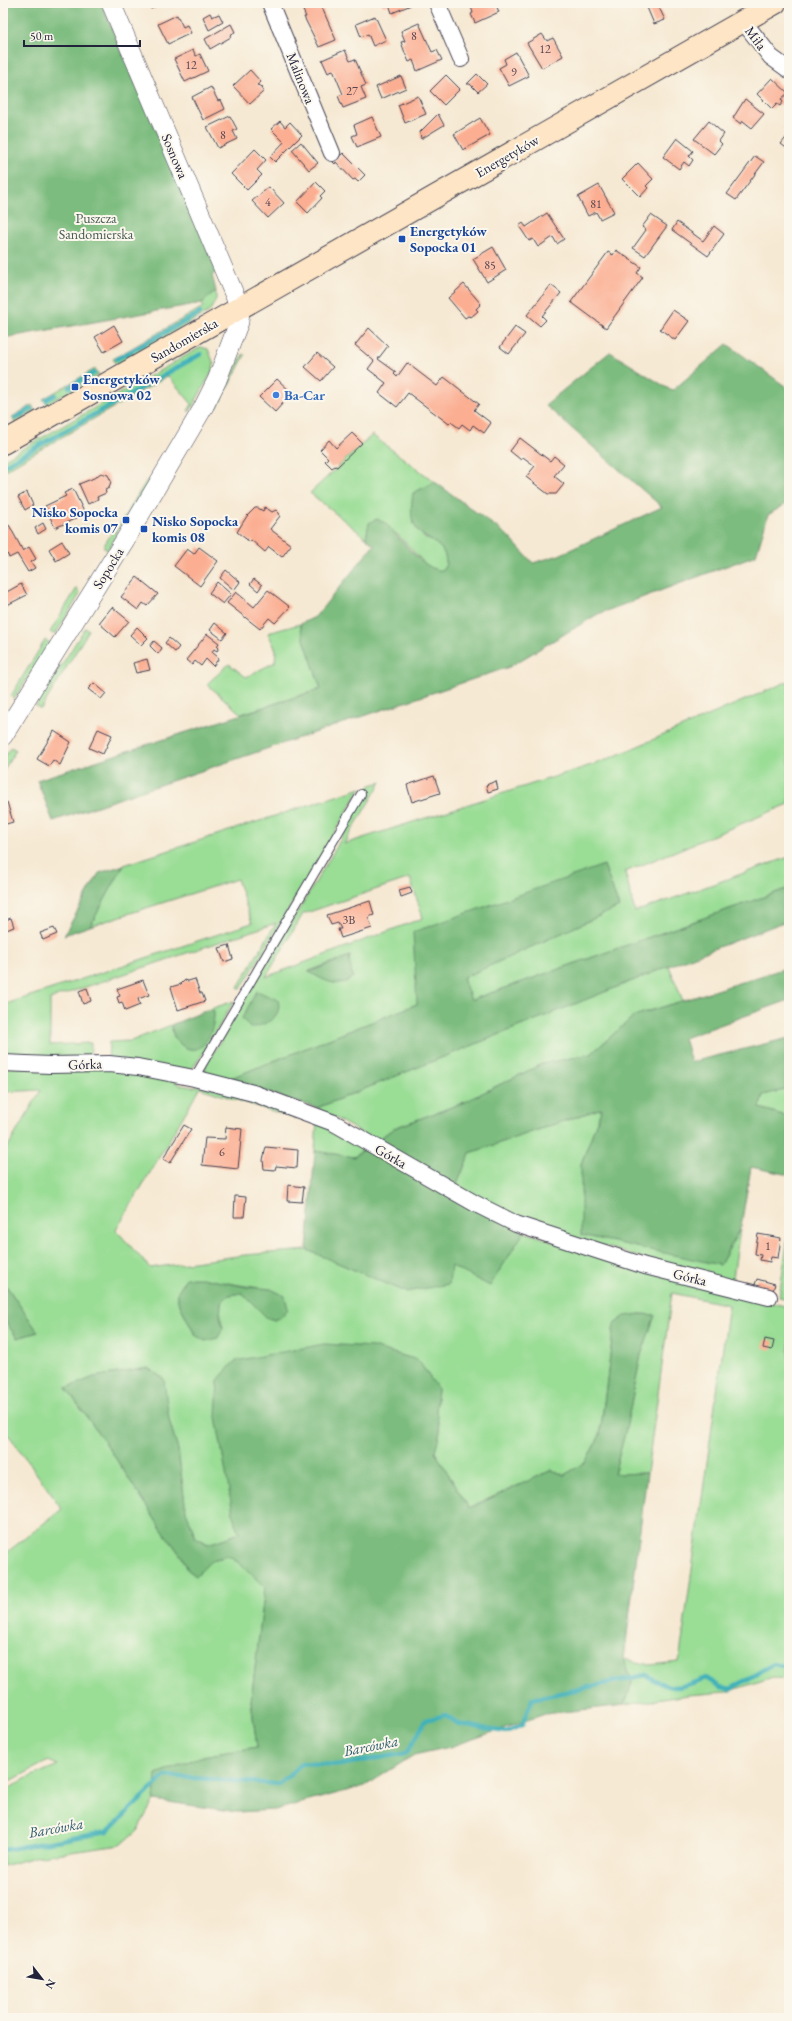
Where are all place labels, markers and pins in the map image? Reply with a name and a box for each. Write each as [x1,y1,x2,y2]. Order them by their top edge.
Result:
place label: Energetyków Sopocka 01 [410,222,487,256]
marker: Energetyków Sopocka 01 [397,234,407,244]
place label: Energetyków Sosnowa 02 [83,370,160,404]
marker: Energetyków Sosnowa 02 [70,382,80,392]
place label: Ba-Car [284,386,325,404]
marker: Ba-Car [271,390,281,400]
place label: Nisko Sopocka komis 07 [32,503,119,537]
place label: Nisko Sopocka komis 08 [152,512,239,546]
marker: Nisko Sopocka komis 07 [121,515,131,525]
marker: Nisko Sopocka komis 08 [139,524,149,534]

